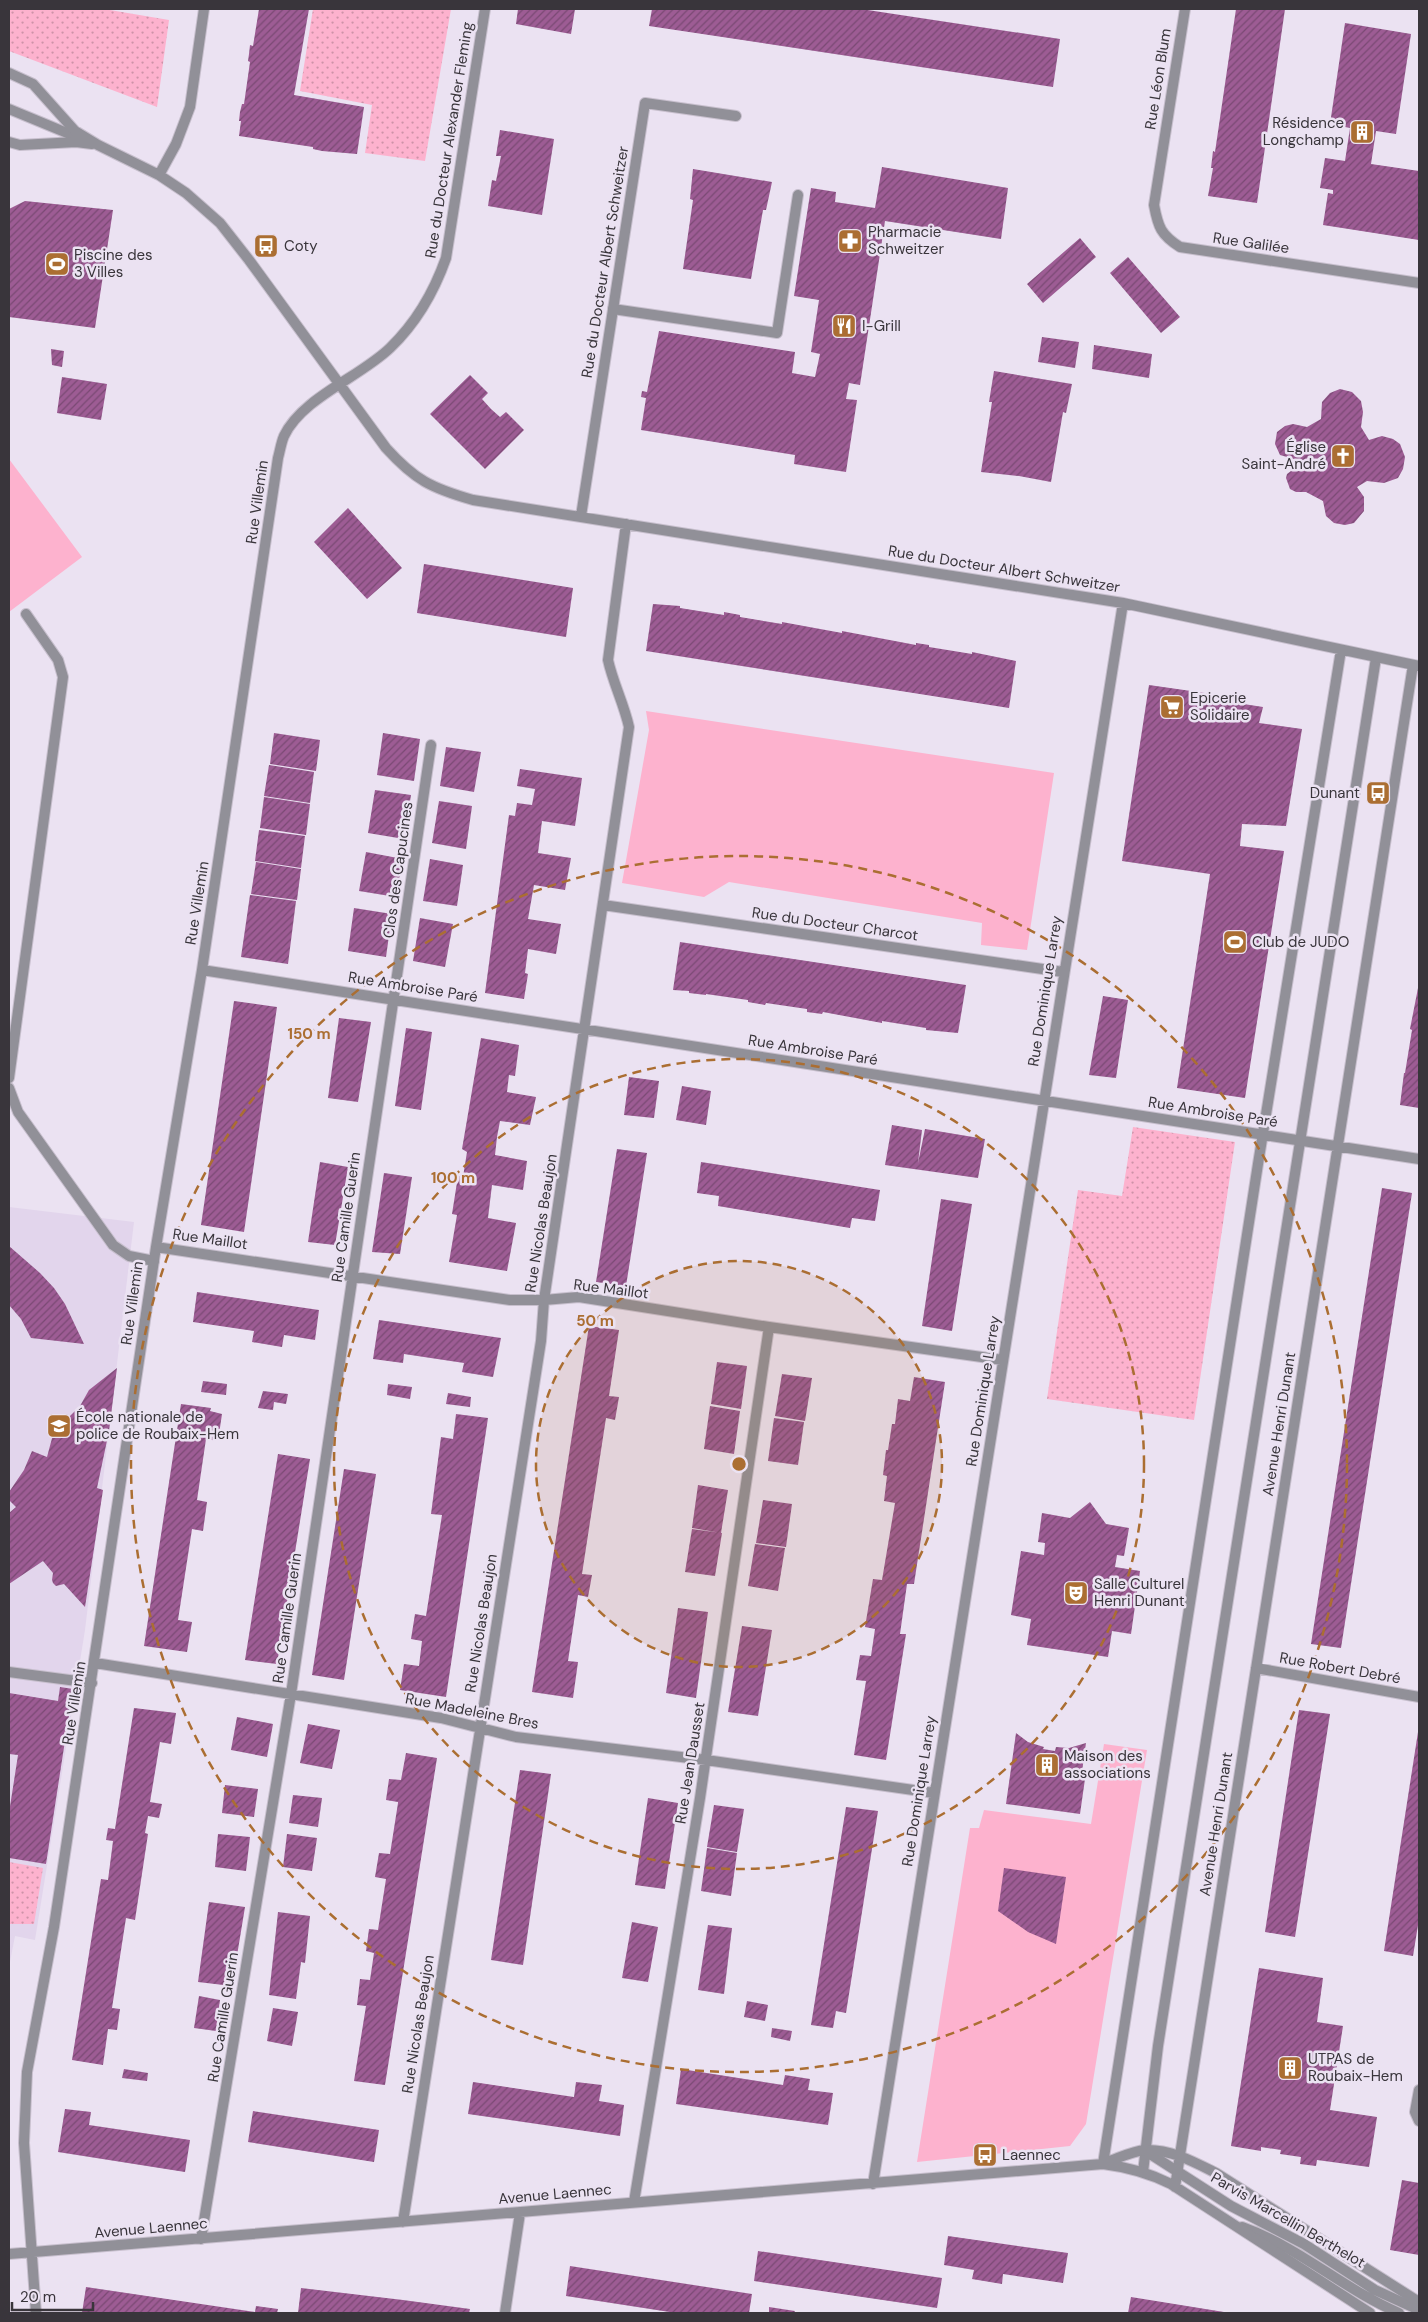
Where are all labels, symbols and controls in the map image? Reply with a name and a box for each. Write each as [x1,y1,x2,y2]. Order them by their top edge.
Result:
street label: Rue du Docteur Alexander Fleming [420,20,478,260]
street label: Rue Léon Blum [1140,27,1176,131]
place label: Résidence Longchamp [1263,113,1344,150]
building icon: Résidence Longchamp [1349,119,1375,145]
street label: Rue du Docteur Albert Schweitzer [577,144,633,379]
place label: Pharmacie Schweitzer [868,222,944,259]
pharmacy icon: Pharmacie Schweitzer [837,228,863,254]
street label: Rue Galilée [1212,228,1290,258]
bus stop icon: Coty [253,233,279,259]
place label: Coty [284,236,318,256]
place label: Piscine des 3 Villes [74,245,153,282]
sports icon: Piscine des 3 Villes [44,251,70,277]
restaurant icon: I-Grill [831,313,857,339]
place label: I-Grill [862,316,901,336]
place label: Église Saint-André [1242,437,1326,474]
church icon: Église Saint-André [1330,443,1356,469]
street label: Rue Villemin [241,459,273,545]
street label: Rue du Docteur Albert Schweitzer [887,541,1122,597]
place label: Epicerie Solidaire [1190,688,1250,725]
supermarket icon: Epicerie Solidaire [1159,694,1185,720]
bus stop icon: Dunant [1365,780,1391,806]
place label: Dunant [1310,783,1360,803]
street label: Clos des Capucines [379,800,417,940]
street label: Rue Villemin [181,860,213,946]
street label: Rue du Docteur Charcot [751,902,920,946]
street label: Rue Dominique Larrey [1023,914,1067,1068]
sports icon: Club de JUDO [1222,929,1248,955]
place label: Club de JUDO [1252,932,1349,952]
street label: Rue Ambroise Paré [347,967,479,1007]
text: 150 m [288,1024,331,1044]
street label: Rue Ambroise Paré [747,1030,879,1070]
street label: Rue Ambroise Paré [1147,1092,1279,1132]
street label: Rue Camille Guerin [327,1151,365,1283]
street label: Rue Nicolas Beaujon [520,1152,562,1294]
text: 100 m [431,1168,475,1188]
street label: Rue Maillot [171,1224,249,1254]
street label: Rue Villemin [116,1260,148,1346]
street label: Rue Maillot [572,1274,650,1304]
text: 50 m [576,1311,614,1331]
street label: Rue Dominique Larrey [961,1314,1005,1468]
street label: Avenue Henri Dunant [1258,1350,1300,1497]
place label: École nationale de police de Roubaix-Hem [76,1407,239,1444]
school or university icon: École nationale de police de Roubaix-Hem [46,1413,72,1439]
centre of rings [730,1455,748,1473]
street label: Rue Camille Guerin [268,1552,306,1684]
street label: Rue Nicolas Beaujon [460,1552,502,1694]
place label: Salle Culturel Henri Dunant [1094,1574,1185,1611]
theatre icon: Salle Culturel Henri Dunant [1063,1580,1089,1606]
street label: Rue Robert Debré [1278,1647,1402,1689]
street label: Rue Villemin [58,1660,90,1746]
street label: Rue Madeleine Bres [404,1688,540,1734]
street label: Rue Jean Dausset [670,1701,710,1825]
street label: Rue Dominique Larrey [897,1714,941,1868]
place label: Maison des associations [1064,1746,1151,1783]
street label: Avenue Henri Dunant [1195,1750,1237,1897]
building icon: Maison des associations [1034,1752,1060,1778]
street label: Rue Camille Guerin [203,1951,243,2083]
street label: Rue Nicolas Beaujon [397,1953,439,2095]
place label: UTPAS de Roubaix-Hem [1308,2049,1403,2086]
building icon: UTPAS de Roubaix-Hem [1277,2055,1303,2081]
bus stop icon: Laennec [972,2142,998,2168]
place label: Laennec [1002,2145,1061,2165]
street label: Parvis Marcellin Berthelot [1207,2168,1369,2272]
street label: Avenue Laennec [497,2179,613,2209]
street label: Avenue Laennec [93,2213,209,2243]
scale bar [12,2280,94,2312]
text: 20 m [20,2287,56,2307]

